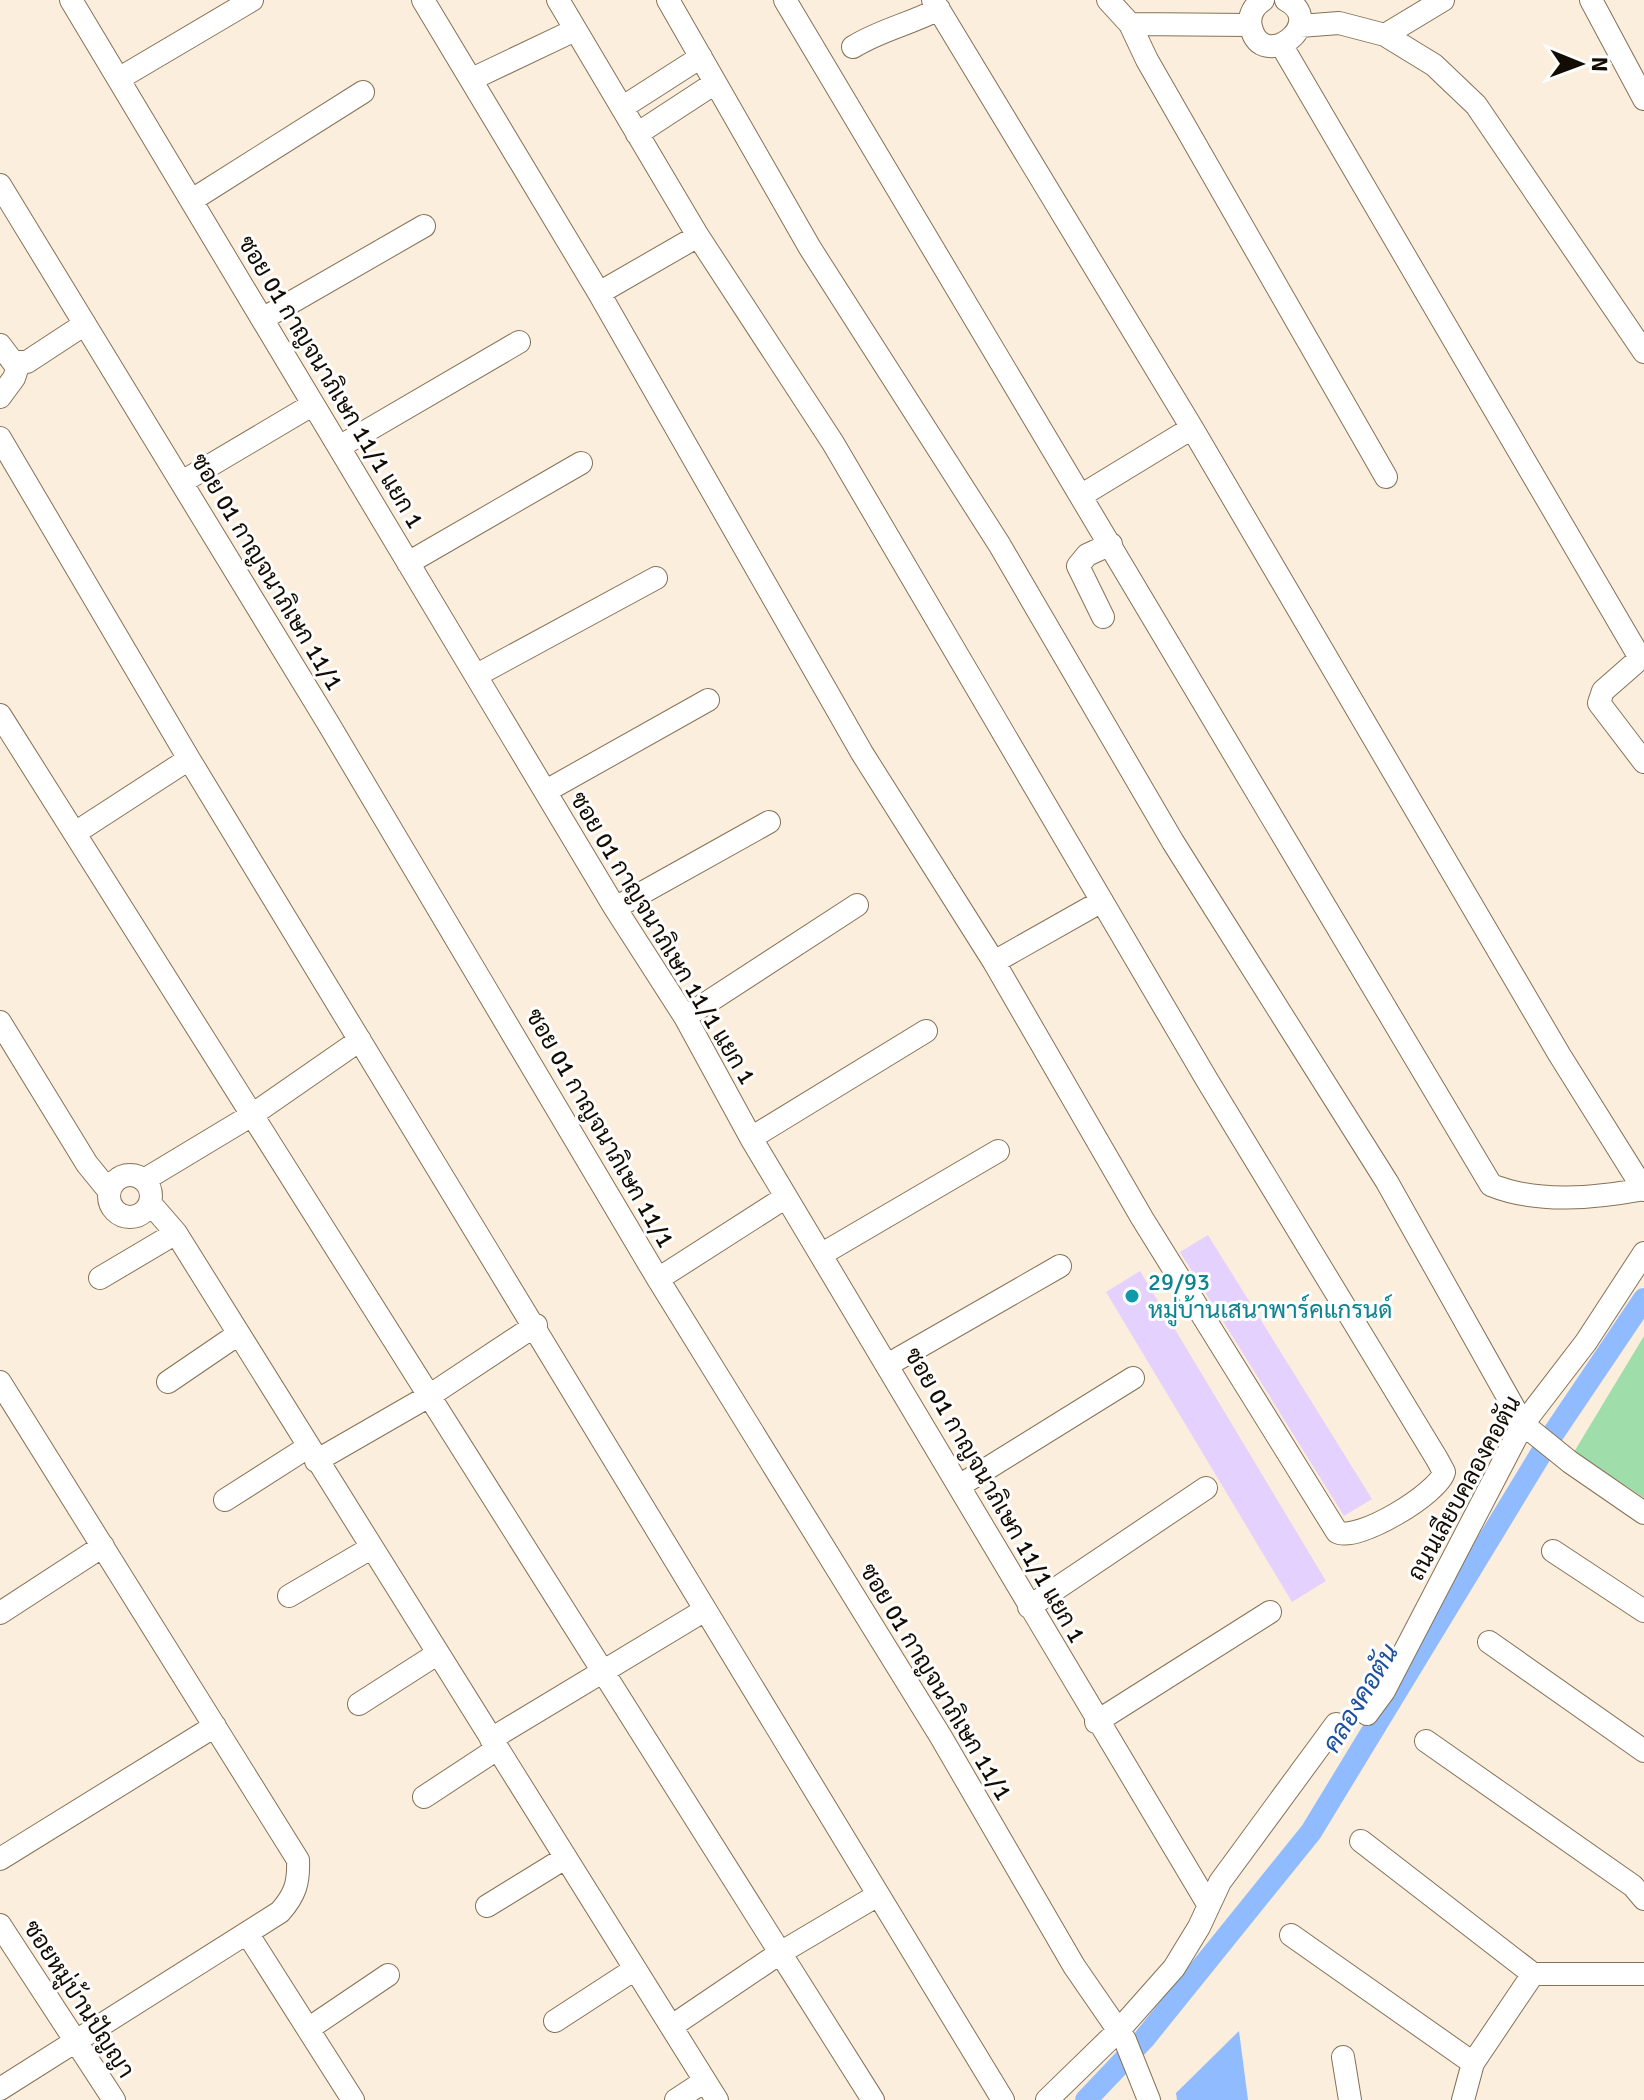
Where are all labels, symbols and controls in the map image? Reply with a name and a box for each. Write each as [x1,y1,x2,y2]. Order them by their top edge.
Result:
north arrow [1540,24,1620,104]
text: N [1586,56,1613,72]
street label: ซอย 01 กาญจนาภิเษก 11/1 แยก 1 [232,230,430,534]
street label: ซอย 01 กาญจนาภิเษก 11/1 [184,448,350,696]
street label: ซอย 01 กาญจนาภิเษก 11/1 แยก 1 [564,786,762,1090]
street label: ซอย 01 กาญจนาภิเษก 11/1 [519,1003,681,1253]
place label: 29/93 หมู่บ้านเสนาพาร์คแกรนด์ [1148,1267,1393,1327]
marker: 29/93 หมู่บ้านเสนาพาร์คแกรนด์ [1123,1287,1141,1305]
street label: ซอย 01 กาญจนาภิเษก 11/1 แยก 1 [898,1342,1092,1648]
street label: ถนนเลียบคลองคอตัน [1401,1390,1527,1586]
street label: ซอย 01 กาญจนาภิเษก 11/1 [853,1558,1019,1806]
water label: คลองคอตัน [1315,1637,1406,1759]
street label: ซอยหมู่บ้านปัญญา [15,1914,141,2085]

